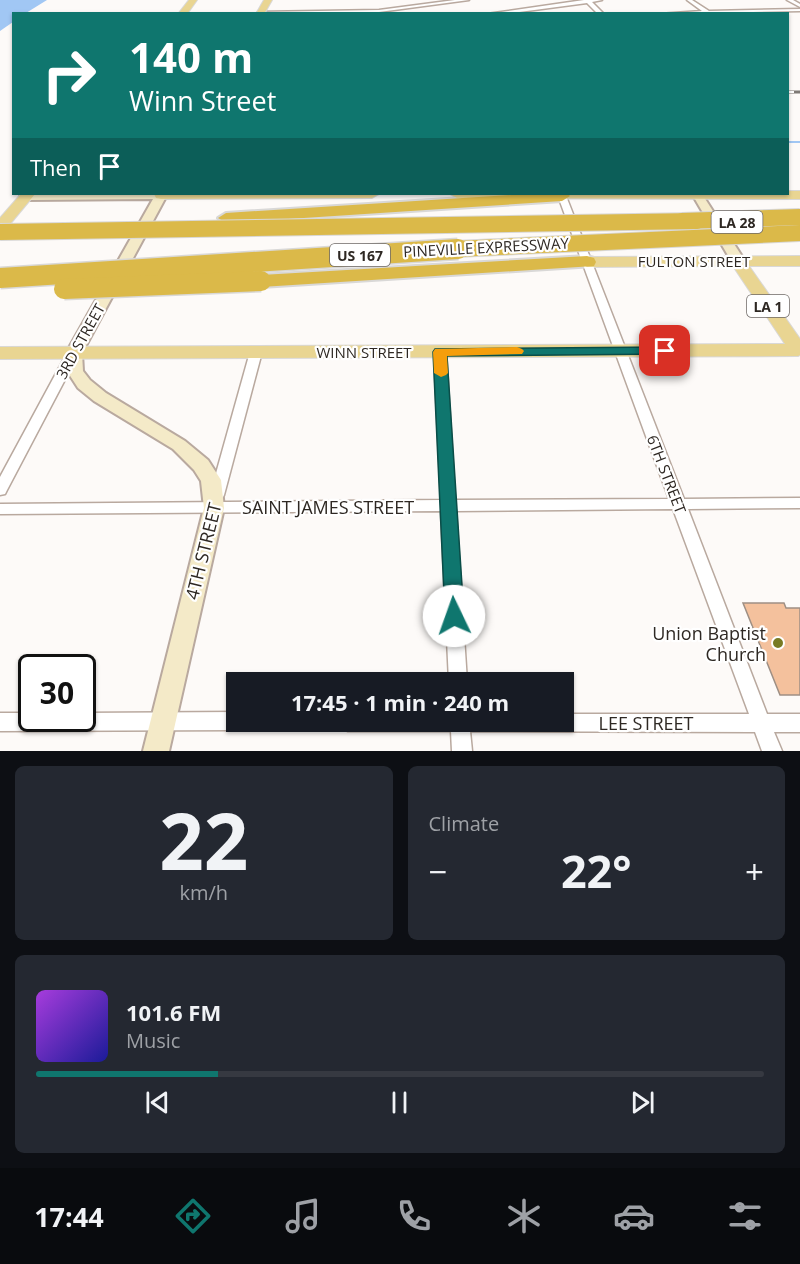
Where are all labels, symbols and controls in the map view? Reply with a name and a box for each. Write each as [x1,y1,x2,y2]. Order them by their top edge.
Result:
text: 140 m [129,28,253,85]
icon: right [30,36,108,114]
text: Winn Street [129,82,276,119]
icon: arrive [93,150,126,183]
text: Then [30,152,81,182]
road number: LA 28 [712,211,762,233]
street label: PINEVILLE EXPRESSWAY [403,233,570,261]
road number: US 167 [330,244,390,266]
street label: FULTON STREET [638,251,751,271]
road number: LA 1 [747,295,789,317]
street label: 3RD STREET [51,299,109,382]
pin [639,325,690,376]
icon: arrive [648,334,681,367]
street label: WINN STREET [316,342,412,362]
street label: 6TH STREET [643,432,691,517]
street label: SAINT JAMES STREET [242,495,414,519]
street label: 4TH STREET [179,500,227,602]
position arrow [422,584,486,648]
place label: Union Baptist Church [652,621,766,666]
marker: Union Baptist Church [771,636,785,650]
speed limit sign: 30 [18,654,96,732]
text: 17:45 · 1 min · 240 m [291,687,509,717]
street label: LEE STREET [599,711,694,735]
text: 22 [159,787,248,893]
text: Climate [429,810,499,837]
text: 22° [561,840,632,901]
text: − [429,849,447,894]
text: + [745,849,764,894]
text: km/h [179,879,228,906]
text: 101.6 FM [126,997,221,1027]
text: Music [126,1027,180,1054]
icon: previous [141,1086,174,1119]
icon: pause [383,1086,416,1119]
icon: next [626,1086,659,1119]
icon: directions [172,1195,214,1237]
icon: music [282,1195,324,1237]
icon: phone [393,1195,435,1237]
icon: climate [503,1195,545,1237]
icon: car [613,1195,655,1237]
icon: filters [724,1195,766,1237]
text: 17:44 [34,1198,104,1235]

